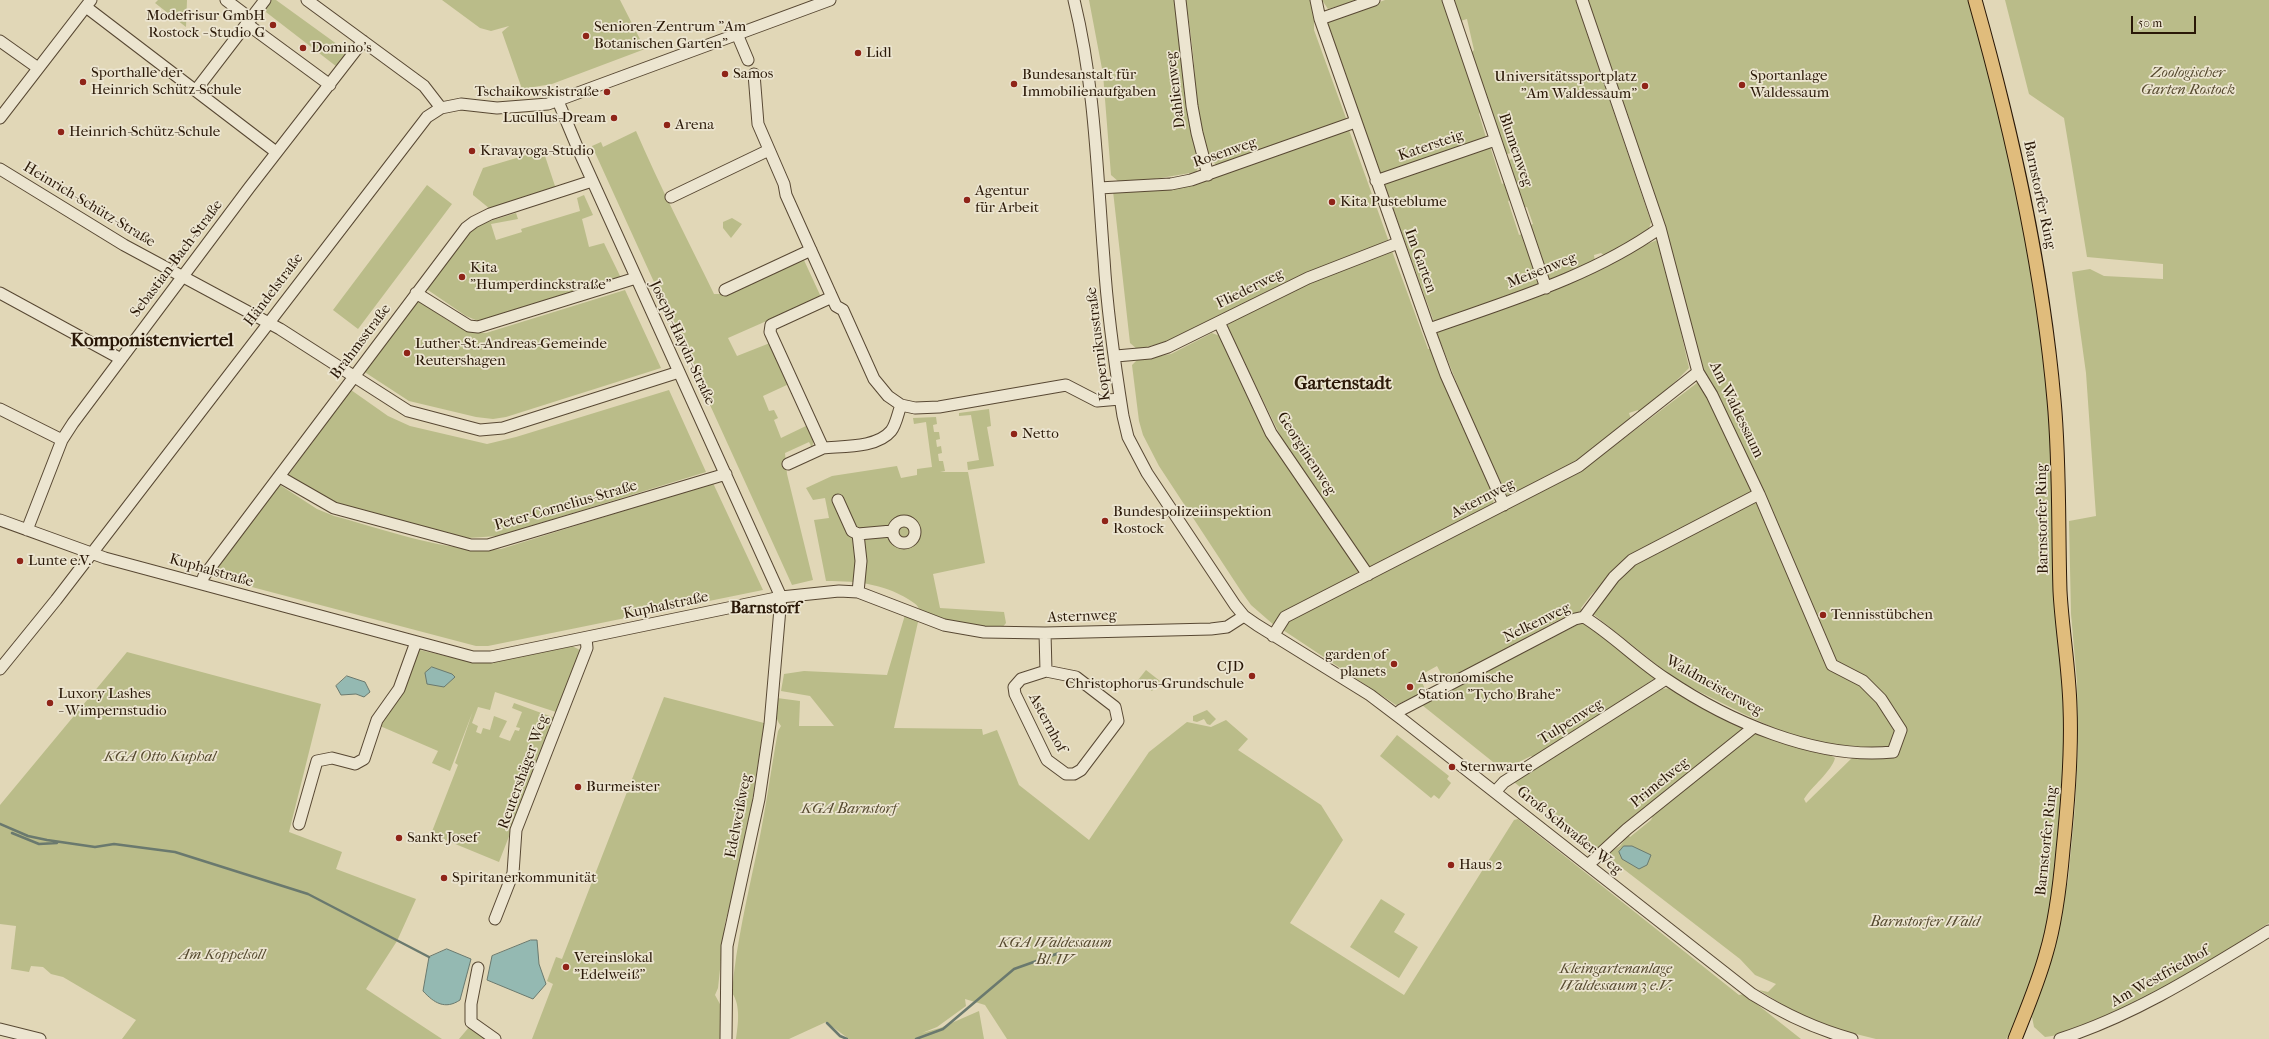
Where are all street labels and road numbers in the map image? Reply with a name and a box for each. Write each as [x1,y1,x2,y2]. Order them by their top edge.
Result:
street label: Dahlienweg [1162,50,1190,130]
street label: Blumenweg [1494,111,1536,189]
street label: Katersteig [1396,126,1466,166]
street label: Rosenweg [1191,134,1259,172]
street label: Barnstorfer Ring [2019,139,2059,251]
street label: Heinrich-Schütz-Straße [20,158,158,252]
street label: Sebastian-Bach-Straße [127,197,227,321]
street label: Im Garten [1400,226,1440,296]
street label: Meisenweg [1505,249,1579,293]
street label: Händelstraße [241,250,307,330]
street label: Fliederweg [1214,265,1286,313]
street label: Joseph-Haydn-Straße [645,278,719,408]
street label: Kopernikusstraße [1083,286,1115,402]
street label: Brahmsstraße [327,301,395,383]
street label: Am Waldessaum [1705,359,1767,461]
street label: Georginenweg [1273,409,1339,499]
street label: Barnstorfer Ring [2033,464,2053,574]
street label: Asternweg [1448,475,1518,523]
street label: Peter-Cornelius-Straße [493,477,639,535]
street label: Kuphalstraße [167,550,255,592]
street label: Kuphalstraße [622,588,710,624]
street label: Nelkenweg [1501,599,1573,647]
street label: Asternweg [1047,607,1117,627]
street label: Waldmeisterweg [1662,652,1766,720]
street label: Asternhof [1024,691,1070,755]
street label: Tulpenweg [1535,695,1607,749]
street label: Reutershäger Weg [495,712,553,832]
street label: Primelweg [1627,754,1693,812]
street label: Edelweißweg [722,772,756,860]
street label: Groß Schwaßer Weg [1513,783,1625,879]
street label: Barnstorfer Ring [2032,785,2062,897]
street label: Am Westfriedhof [2108,943,2212,1011]

